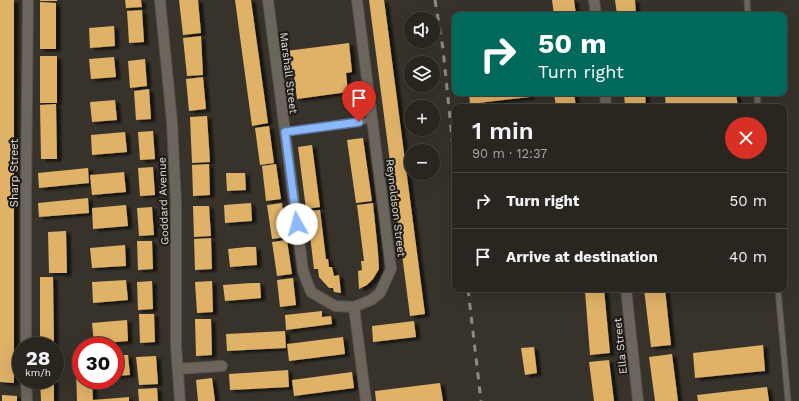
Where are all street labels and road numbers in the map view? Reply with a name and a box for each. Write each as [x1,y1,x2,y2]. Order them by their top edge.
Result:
street label: Marshall Street [277,32,300,115]
street label: Sharp Street [8,138,21,207]
street label: Goddard Avenue [155,157,172,245]
street label: Reynoldson Street [383,158,408,258]
street label: Ella Street [611,317,630,375]

